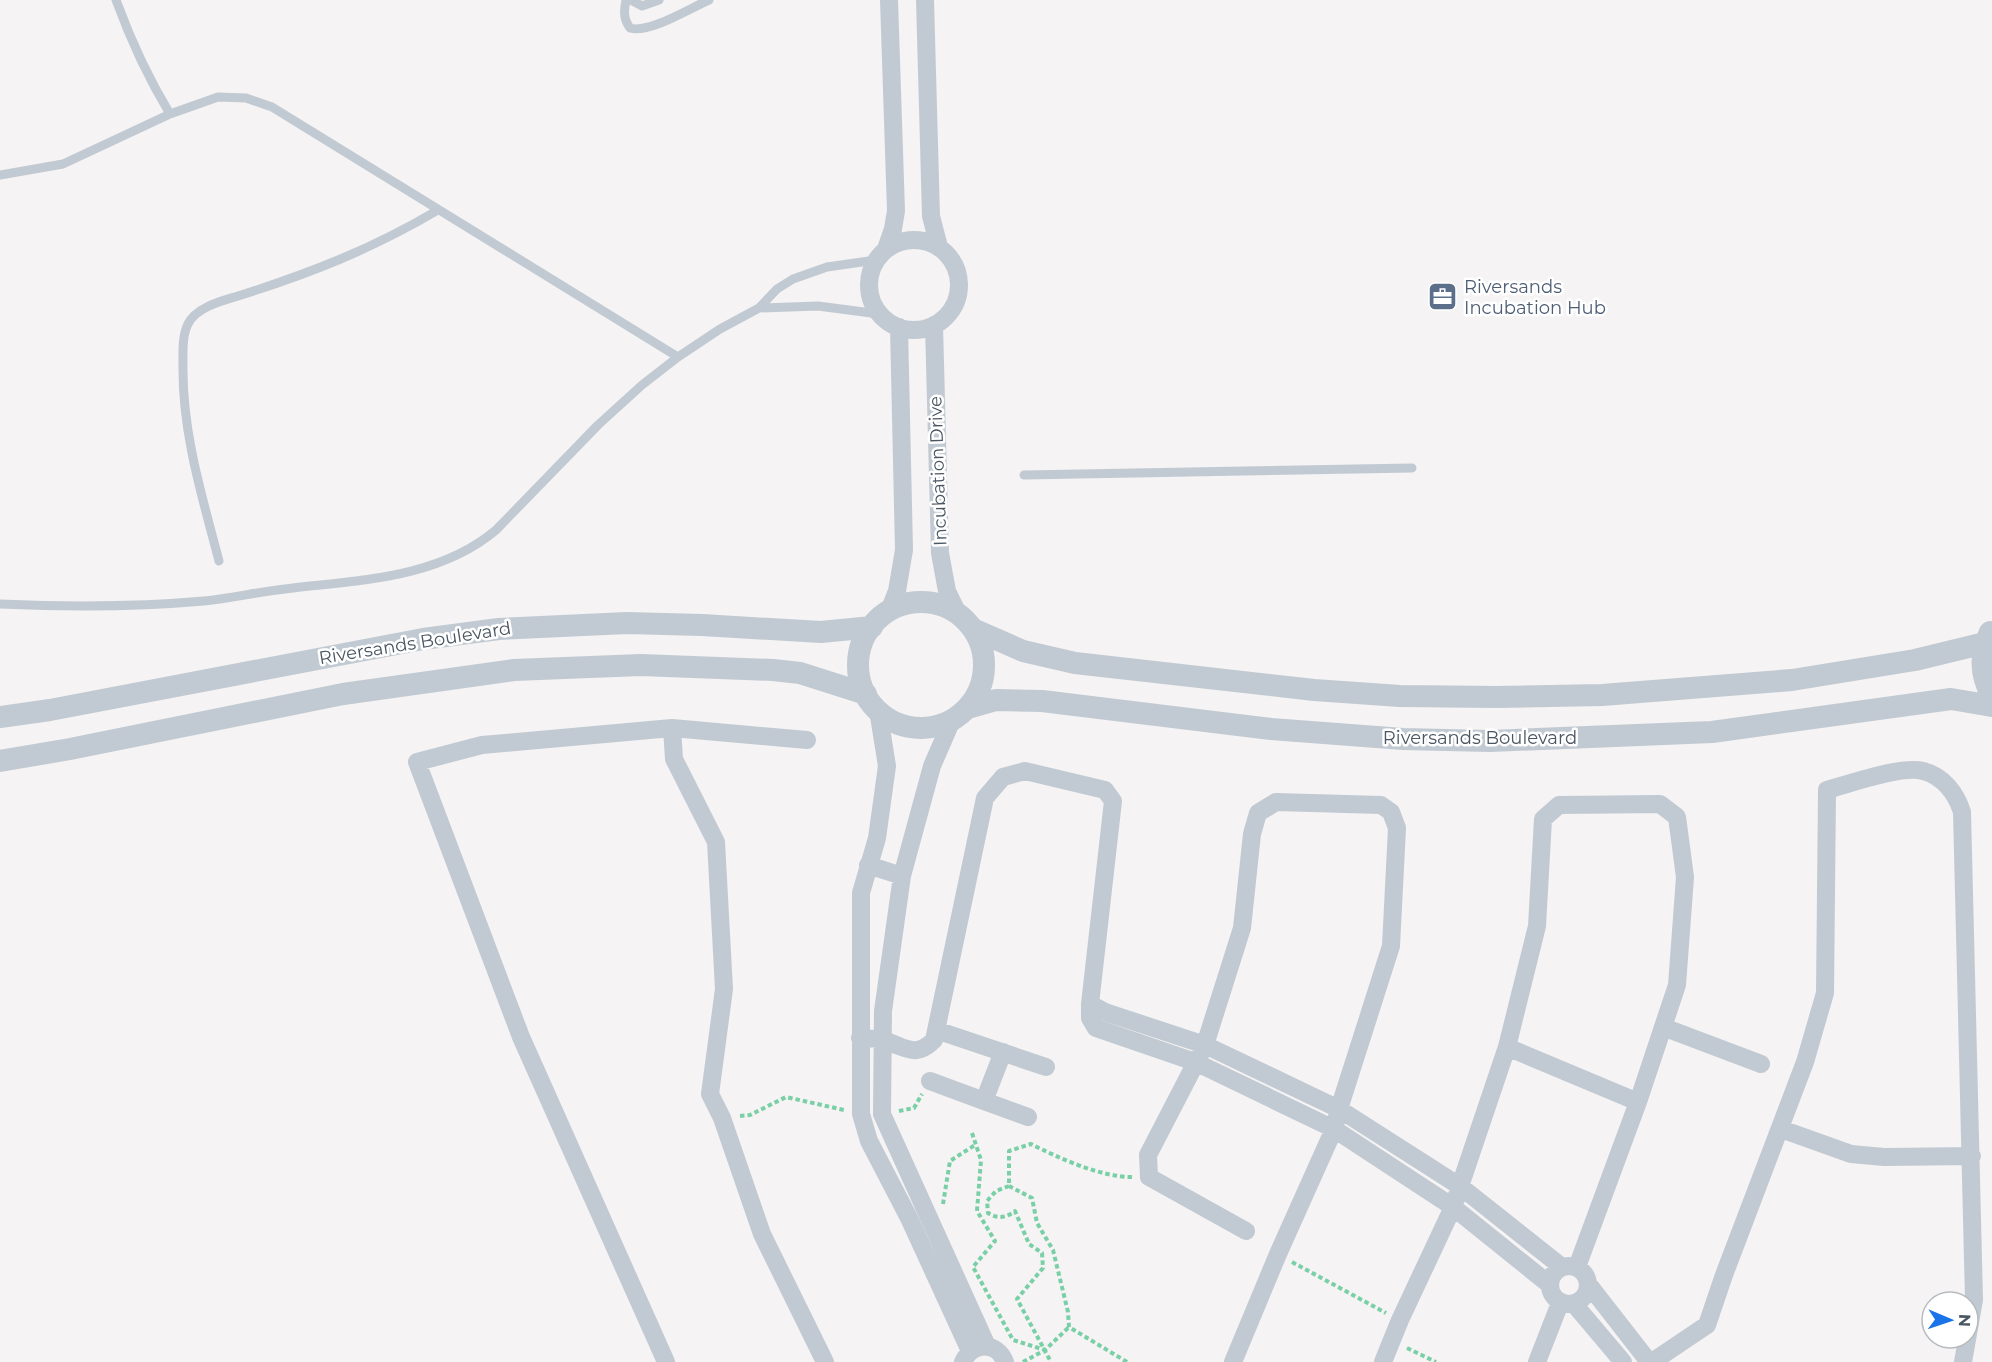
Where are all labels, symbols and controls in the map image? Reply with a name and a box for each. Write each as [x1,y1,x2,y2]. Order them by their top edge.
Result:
place label: Riversands Incubation Hub [1464,276,1606,319]
office icon: Riversands Incubation Hub [1427,281,1459,313]
street label: Incubation Drive [924,396,952,546]
street label: Riversands Boulevard [317,617,513,669]
street label: Riversands Boulevard [1383,727,1577,749]
north arrow [1920,1290,1980,1350]
text: N [1955,1314,1974,1327]

